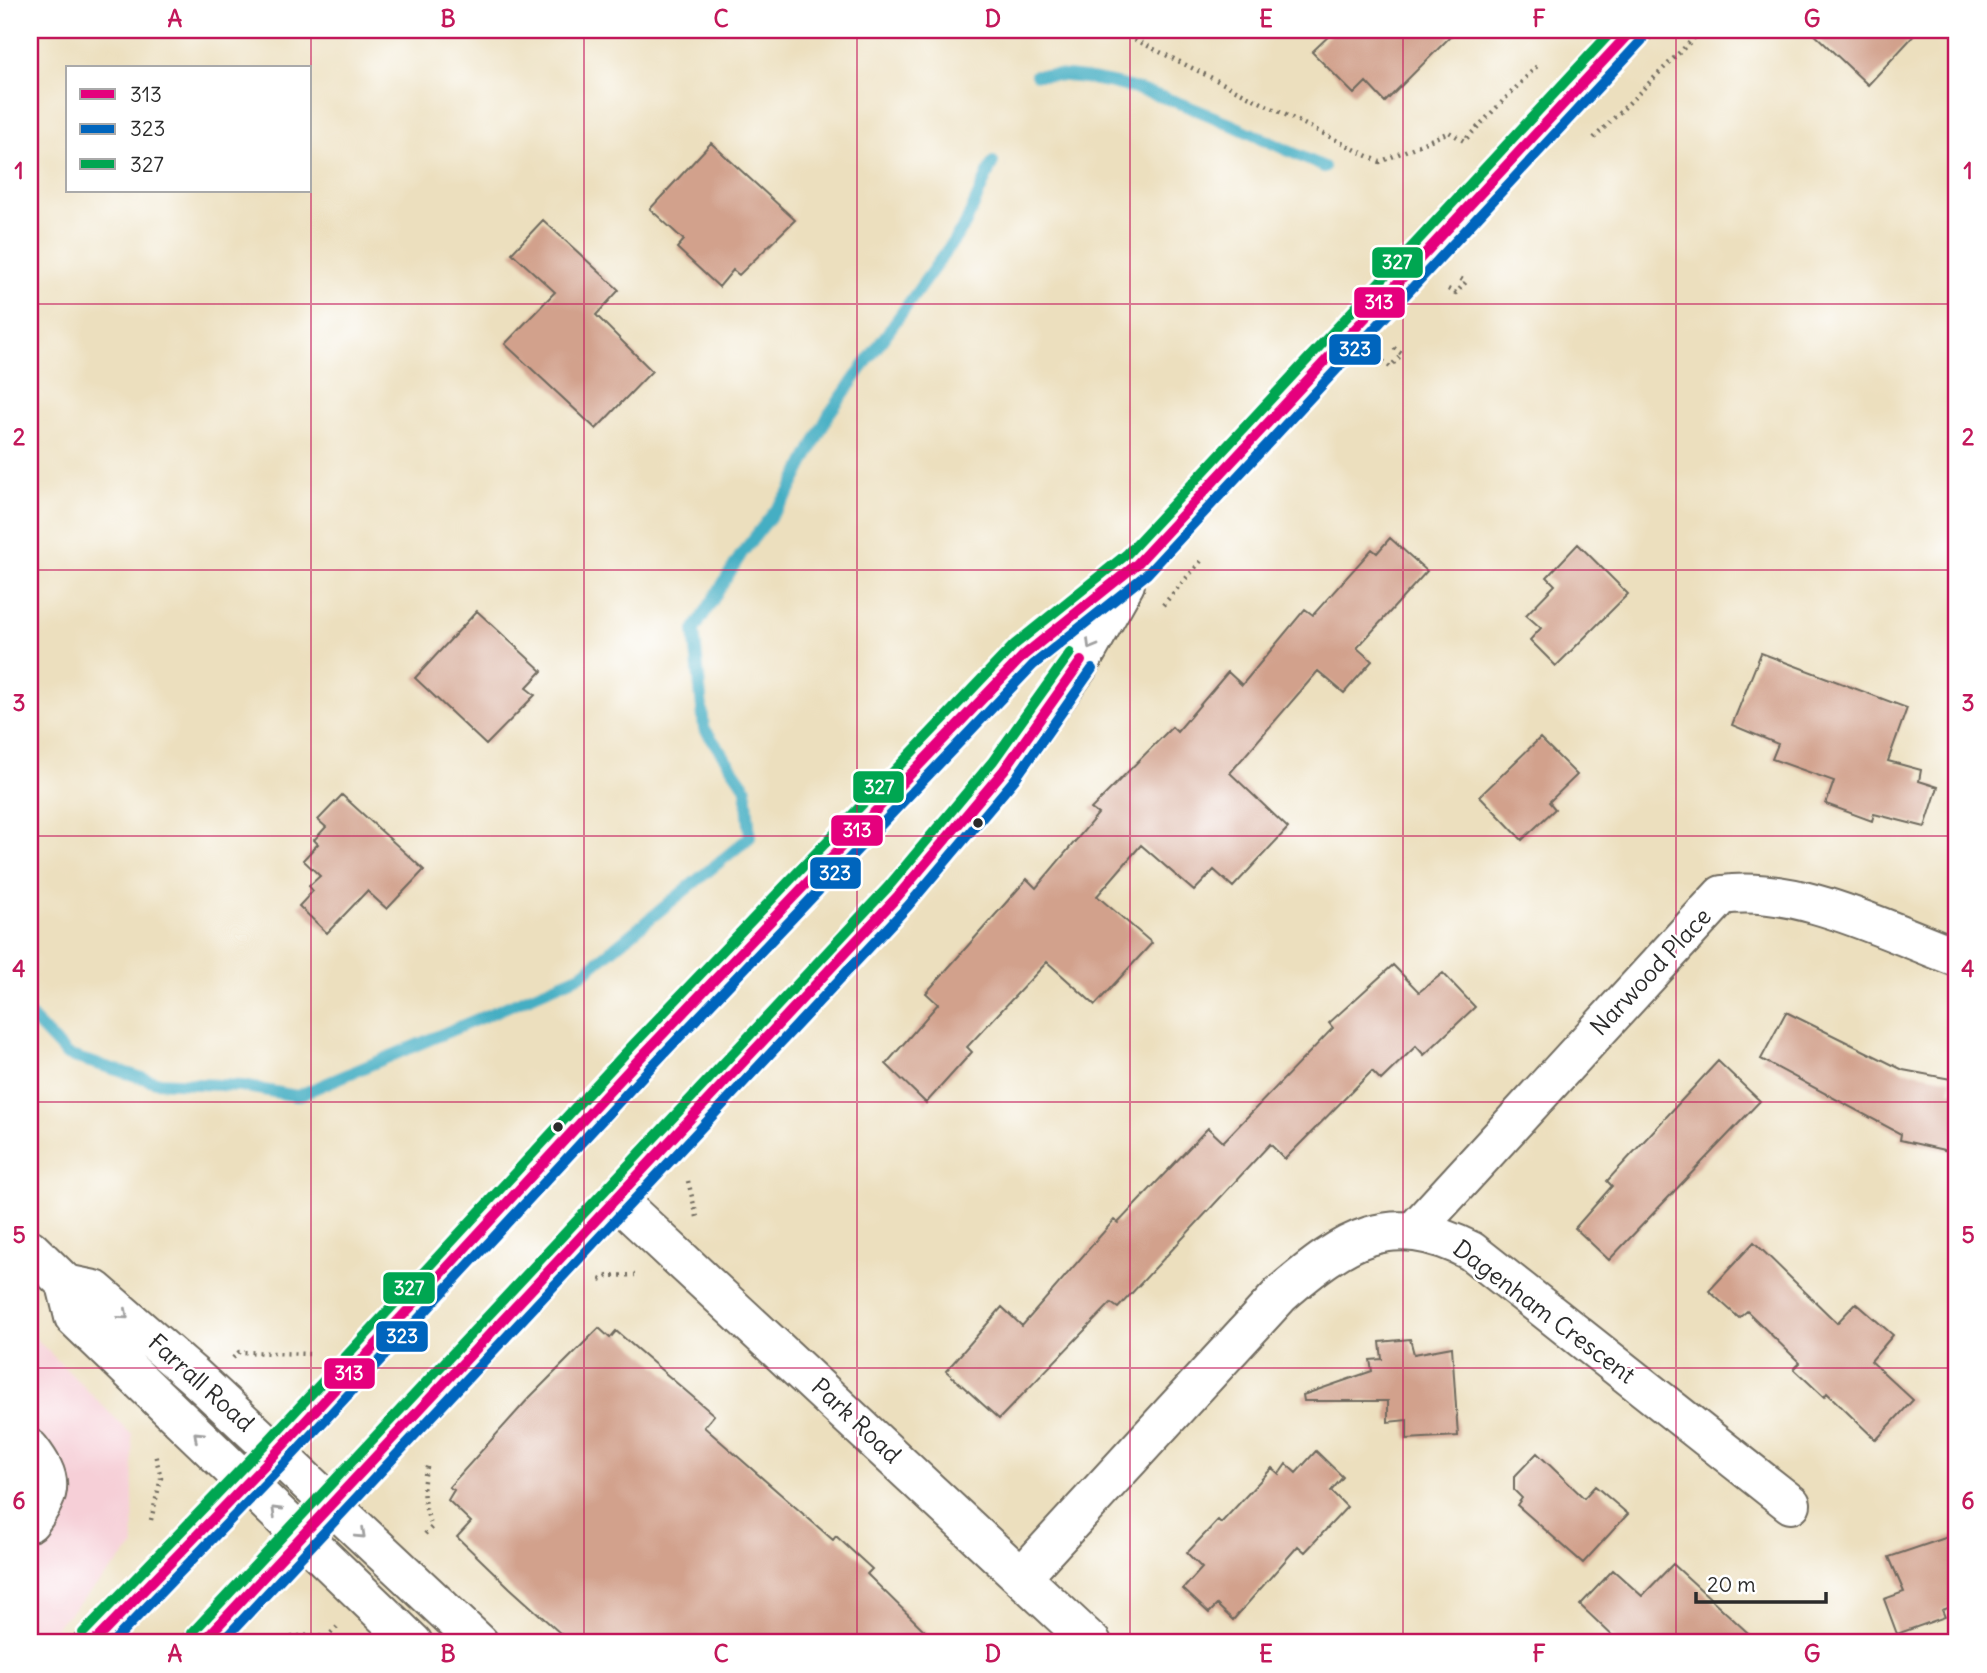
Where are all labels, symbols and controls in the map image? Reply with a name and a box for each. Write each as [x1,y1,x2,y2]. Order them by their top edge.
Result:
text: A [168,4,183,33]
text: B [440,4,456,33]
text: C [713,4,729,33]
text: D [985,4,1001,33]
text: E [1259,4,1273,33]
text: F [1532,4,1546,33]
text: G [1804,4,1820,33]
legend [66,66,312,192]
text: 313 [130,81,162,108]
text: 323 [130,115,165,142]
text: 327 [130,151,164,178]
text: 1 [14,156,24,185]
text: 1 [1963,156,1973,185]
line badge: 327 [1371,246,1424,279]
text: 327 [1382,250,1413,274]
line badge: 313 [1353,286,1406,319]
text: 313 [1365,290,1393,314]
line badge: 323 [1328,333,1382,366]
text: 323 [1339,337,1371,361]
text: 2 [13,422,26,451]
text: 2 [1962,422,1975,451]
one-way arrow [1086,637,1099,650]
text: 3 [12,688,26,717]
text: 3 [1961,688,1975,717]
line badge: 327 [852,770,905,804]
text: 327 [864,775,895,799]
line badge: 313 [830,814,884,847]
unlabelled marker [971,816,985,830]
text: 313 [843,818,871,842]
line badge: 323 [809,856,862,890]
text: 323 [819,861,851,885]
street label: Narwood Place [1583,901,1717,1041]
text: 4 [12,954,26,983]
text: 4 [1961,954,1975,983]
unlabelled marker [551,1120,565,1134]
text: 5 [12,1220,26,1249]
text: 5 [1961,1220,1975,1249]
street label: Dagenham Crescent [1448,1233,1642,1389]
line badge: 327 [382,1271,436,1305]
text: 327 [394,1276,425,1300]
one-way arrow [116,1307,129,1319]
line badge: 323 [375,1320,429,1353]
text: 323 [386,1324,418,1348]
street label: Farrall Road [143,1327,261,1438]
line badge: 313 [323,1357,376,1390]
text: 313 [335,1361,363,1385]
street label: Park Road [806,1371,908,1469]
one-way arrow [193,1431,206,1444]
text: 6 [12,1486,26,1515]
text: 6 [1961,1486,1975,1515]
one-way arrow [272,1506,285,1519]
one-way arrow [353,1526,366,1538]
scale bar [1696,1561,1826,1605]
text: 20 m [1707,1571,1756,1598]
text: A [168,1639,183,1668]
text: B [440,1639,456,1668]
text: C [713,1639,729,1668]
text: D [985,1639,1001,1668]
text: E [1259,1639,1273,1668]
text: F [1532,1639,1546,1668]
text: G [1804,1639,1820,1668]

